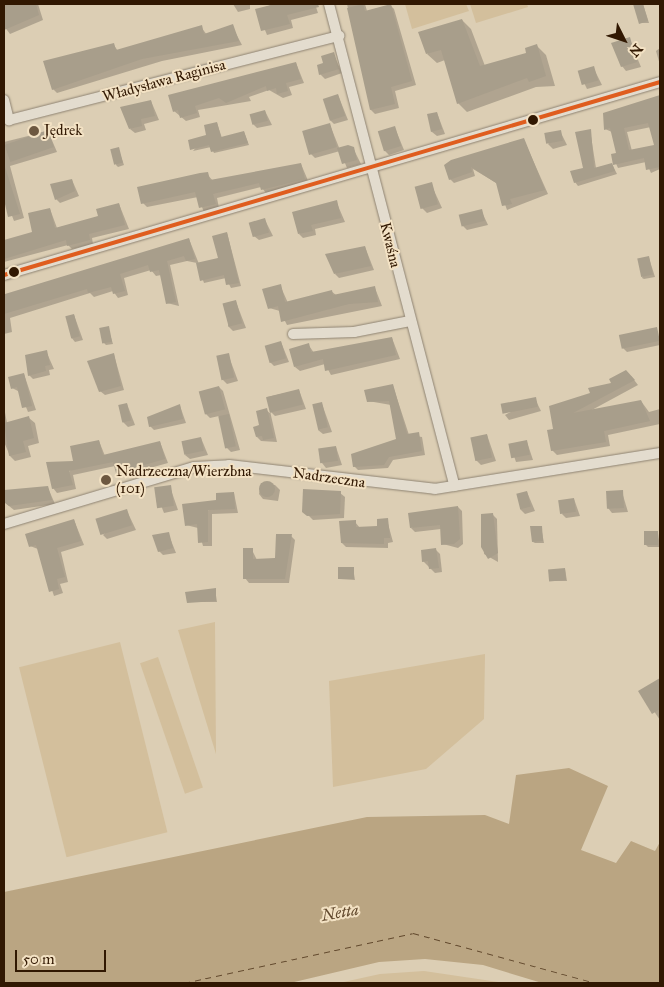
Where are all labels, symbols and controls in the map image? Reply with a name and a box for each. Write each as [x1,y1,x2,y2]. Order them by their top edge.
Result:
north arrow [599,15,649,65]
text: N [625,40,646,60]
street label: Władysława Raginisa [101,56,227,106]
unlabelled marker [528,115,538,125]
place label: Jędrek [44,122,82,140]
marker: Jędrek [28,125,40,137]
street label: Kwaśna [376,220,404,270]
unlabelled marker [9,267,19,277]
place label: Nadrzeczna/Wierzbna (101) [116,462,252,497]
street label: Nadrzeczna [292,464,366,492]
marker: Nadrzeczna/Wierzbna (101) [100,474,112,486]
water label: Netta [320,900,360,926]
scale bar [18,940,109,972]
text: 50 m [23,950,55,968]

